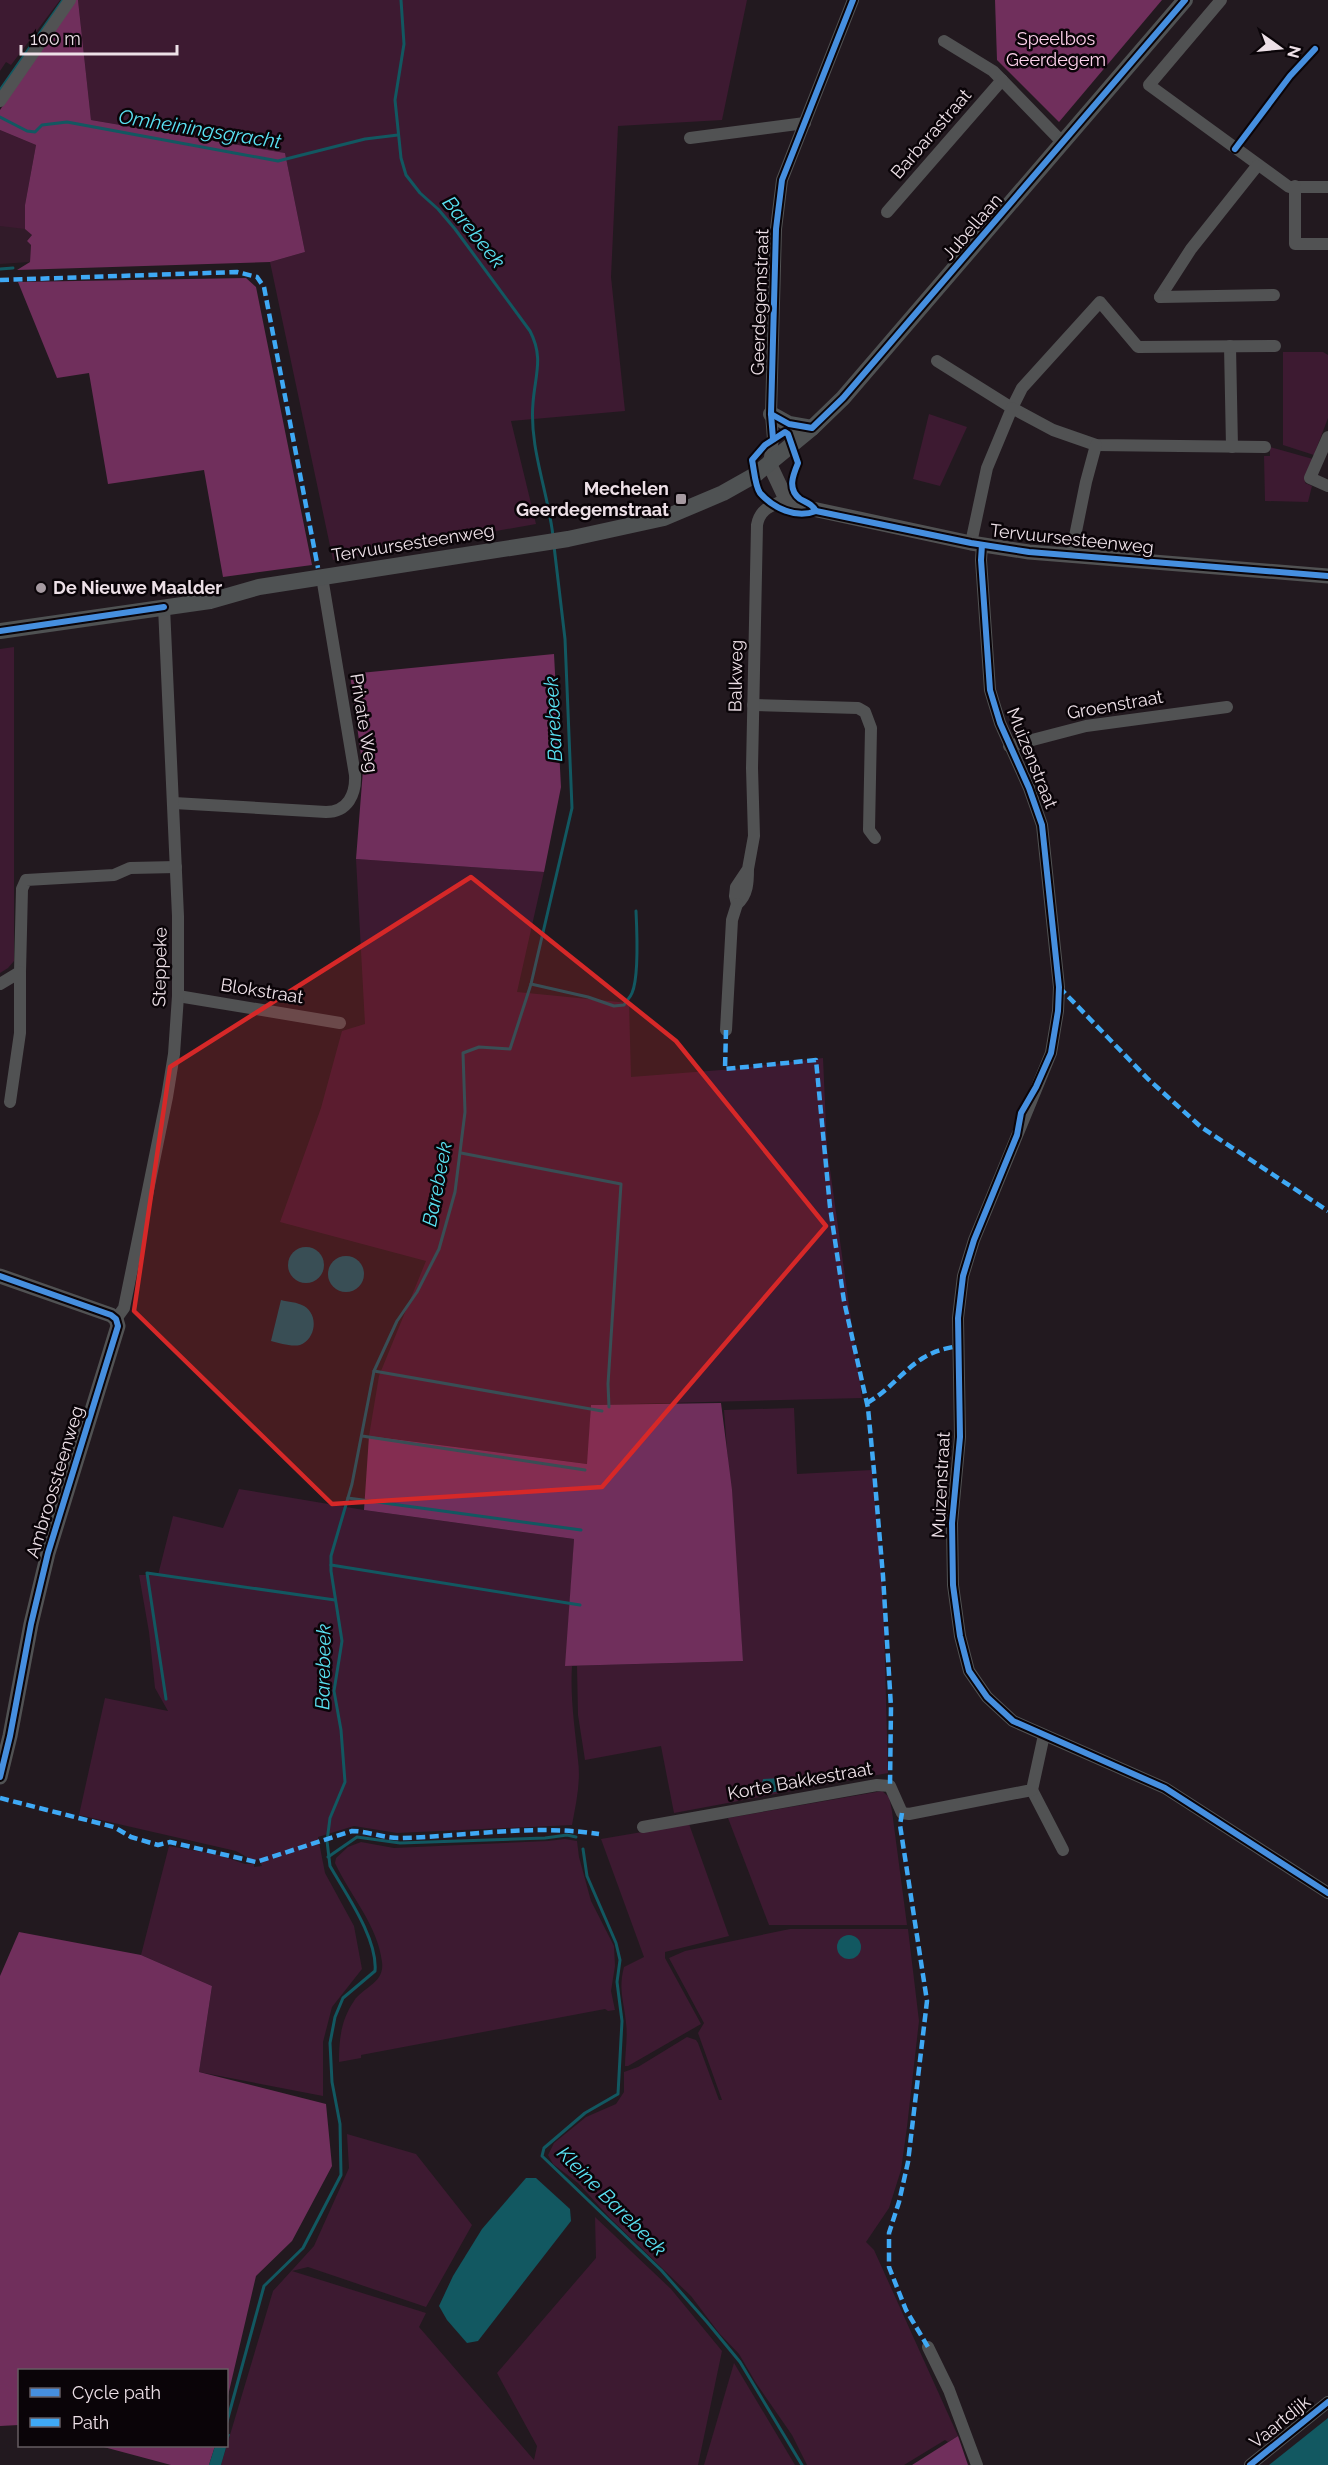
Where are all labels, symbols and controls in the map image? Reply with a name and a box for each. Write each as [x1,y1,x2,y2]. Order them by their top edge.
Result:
scale bar [21,18,177,56]
north arrow [1250,18,1310,78]
text: 100 m [30,28,81,49]
park label: Speelbos Geerdegem [1006,28,1106,70]
text: N [1283,43,1305,60]
street label: Barbarastraat [886,85,975,183]
water label: Omheiningsgracht [117,104,284,154]
street label: Jubellaan [937,189,1006,264]
water label: Barebeek [438,191,511,273]
street label: Geerdegemstraat [746,228,773,376]
place label: Mechelen Geerdegemstraat [516,478,669,520]
marker: Mechelen Geerdegemstraat [674,492,688,506]
street label: Tervuursesteenweg [330,519,496,566]
street label: Tervuursesteenweg [989,519,1155,558]
place label: De Nieuwe Maalder [53,577,222,598]
marker: De Nieuwe Maalder [34,581,48,595]
street label: Balkweg [724,640,747,712]
street label: Private Weg [346,672,383,774]
water label: Barebeek [539,675,567,763]
street label: Groenstraat [1065,686,1165,723]
street label: Muizenstraat [1003,704,1062,811]
street label: Steppeke [148,927,171,1007]
street label: Blokstraat [219,974,305,1007]
water label: Barebeek [417,1139,457,1229]
street label: Ambroossteenweg [21,1403,88,1560]
street label: Muizenstraat [927,1431,954,1539]
water label: Barebeek [310,1624,336,1710]
street label: Korte Bakkestraat [726,1757,874,1804]
water label: Kleine Barebeek [552,2141,672,2261]
legend [18,2369,228,2447]
text: Cycle path [72,2382,161,2403]
street label: Vaartdijk [1245,2391,1315,2452]
text: Path [72,2412,109,2433]

